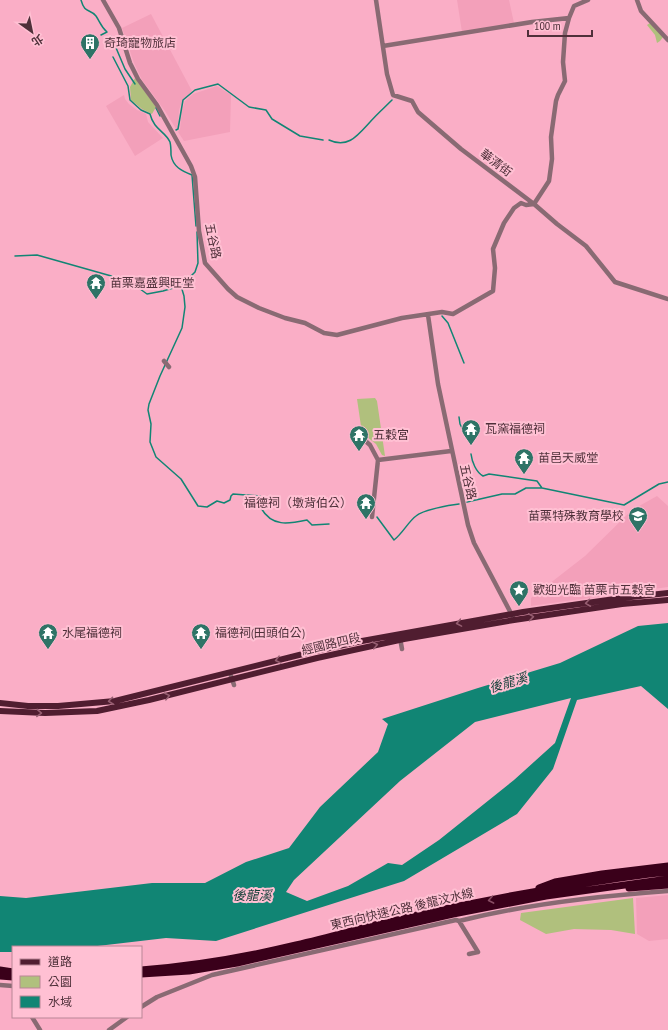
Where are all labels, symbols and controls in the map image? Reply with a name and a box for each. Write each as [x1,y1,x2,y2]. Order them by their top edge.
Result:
north arrow [12,12,52,52]
scale bar [528,12,592,38]
text: 100 m [534,18,561,33]
text: 北 [29,32,46,49]
building icon: 奇琦寵物旅店 [79,32,101,60]
place label: 奇琦寵物旅店 [104,35,176,50]
street label: 華清街 [477,146,515,179]
street label: 五谷路 [202,222,225,260]
temple icon: 苗栗嘉盛興旺堂 [85,272,107,300]
place label: 苗栗嘉盛興旺堂 [110,275,194,290]
temple icon: 瓦窯福德祠 [460,418,482,446]
place label: 瓦窯福德祠 [485,421,545,436]
temple icon: 五穀宮 [348,424,370,452]
place label: 五穀宮 [373,427,409,442]
temple icon: 苗邑天威堂 [513,447,535,475]
place label: 苗邑天威堂 [538,450,598,465]
street label: 五谷路 [457,463,480,501]
temple icon: 福德祠（墩背伯公） [355,492,377,520]
place label: 福德祠（墩背伯公） [244,495,352,510]
school or university icon: 苗栗特殊教育學校 [627,505,649,533]
place label: 苗栗特殊教育學校 [528,508,624,523]
place icon: 歡迎光臨 苗栗市五穀宮 [508,579,530,607]
place label: 歡迎光臨 苗栗市五穀宮 [533,582,656,597]
one-way arrow [585,598,591,607]
one-way arrow [528,613,534,622]
one-way arrow [456,618,462,627]
temple icon: 水尾福德祠 [37,622,59,650]
temple icon: 福德祠(田頭伯公) [190,622,212,650]
place label: 水尾福德祠 [62,625,122,640]
place label: 福德祠(田頭伯公) [215,625,305,640]
street label: 經國路四段 [300,629,362,658]
one-way arrow [372,642,378,650]
one-way arrow [275,656,282,664]
water label: 後龍溪 [487,668,531,696]
one-way arrow [164,692,170,700]
one-way arrow [108,696,114,705]
one-way arrow [36,708,42,717]
street label: 東西向快速公路 後龍汶水線 [329,885,475,932]
water label: 後龍溪 [232,887,273,904]
one-way arrow [488,895,494,904]
legend [12,946,142,1018]
text: 道路 [48,954,72,969]
text: 公園 [48,974,72,989]
text: 水域 [48,994,72,1009]

